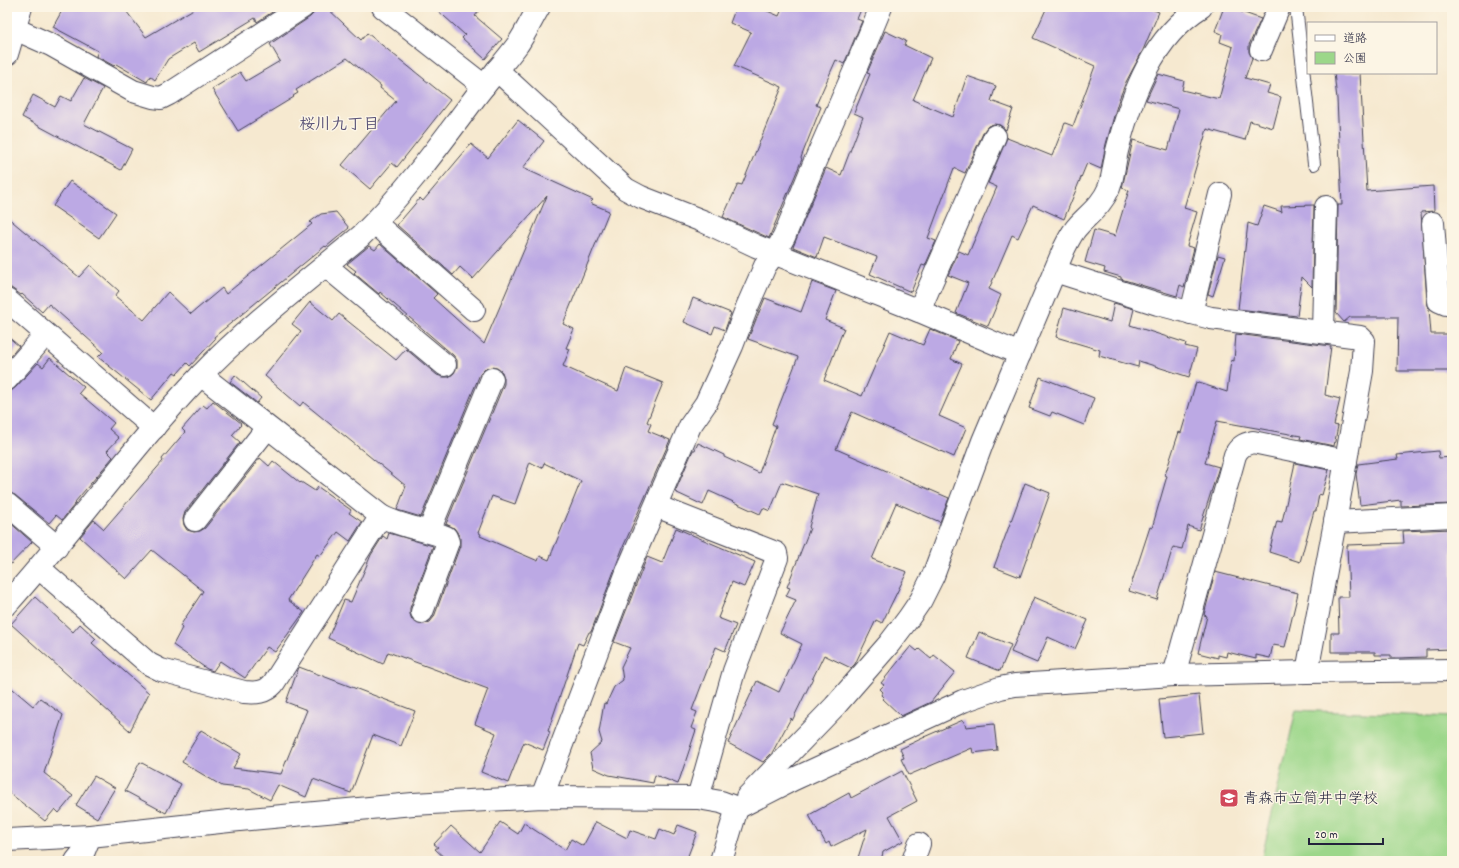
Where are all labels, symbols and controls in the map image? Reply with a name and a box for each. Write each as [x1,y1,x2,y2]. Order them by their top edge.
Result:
legend [1307,22,1437,74]
text: 道路 [1343,31,1367,48]
text: 公園 [1343,51,1367,68]
district label: 桜川九丁目 [299,114,379,137]
school or university icon: 青森市立筒井中学校 [1218,787,1240,809]
place label: 青森市立筒井中学校 [1243,789,1378,811]
scale bar [1309,820,1383,846]
text: 20 m [1315,827,1338,844]

